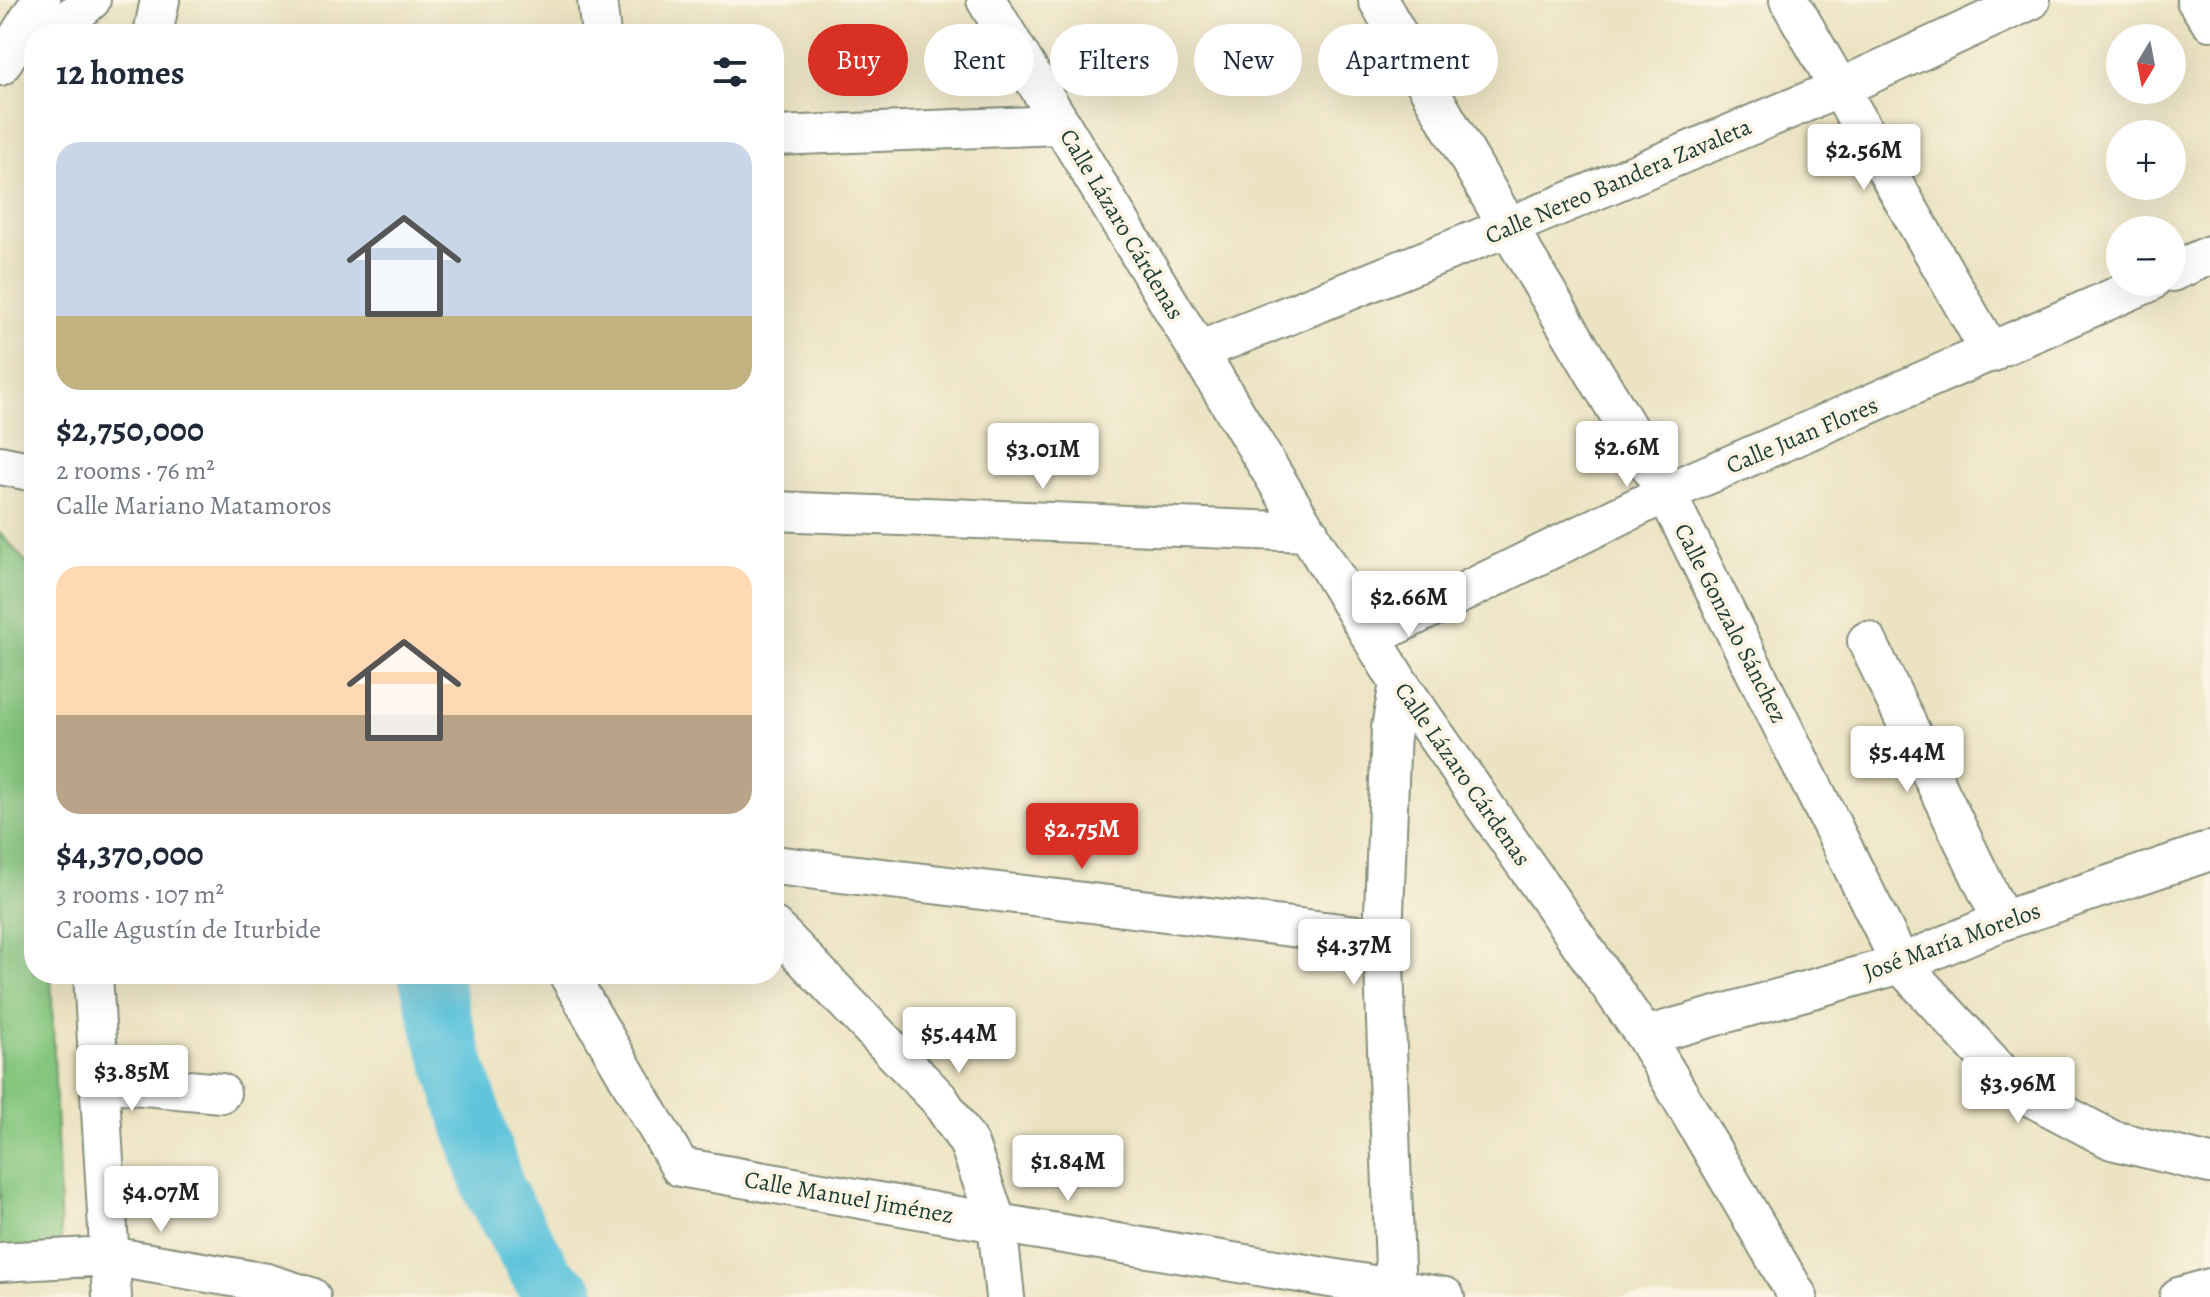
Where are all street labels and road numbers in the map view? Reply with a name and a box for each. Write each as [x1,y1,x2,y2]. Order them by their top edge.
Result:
street label: Calle Nereo Bandera Zavaleta [1480,110,1757,252]
street label: Calle Lázaro Cárdenas [1052,123,1192,325]
street label: Calle Juan Flores [1721,389,1883,481]
street label: Calle Gonzalo Sánchez [1667,518,1795,728]
street label: Calle Lázaro Cárdenas [1388,676,1538,872]
street label: José María Morelos [1859,894,2045,988]
street label: Calle Manuel Jiménez [742,1163,956,1231]

